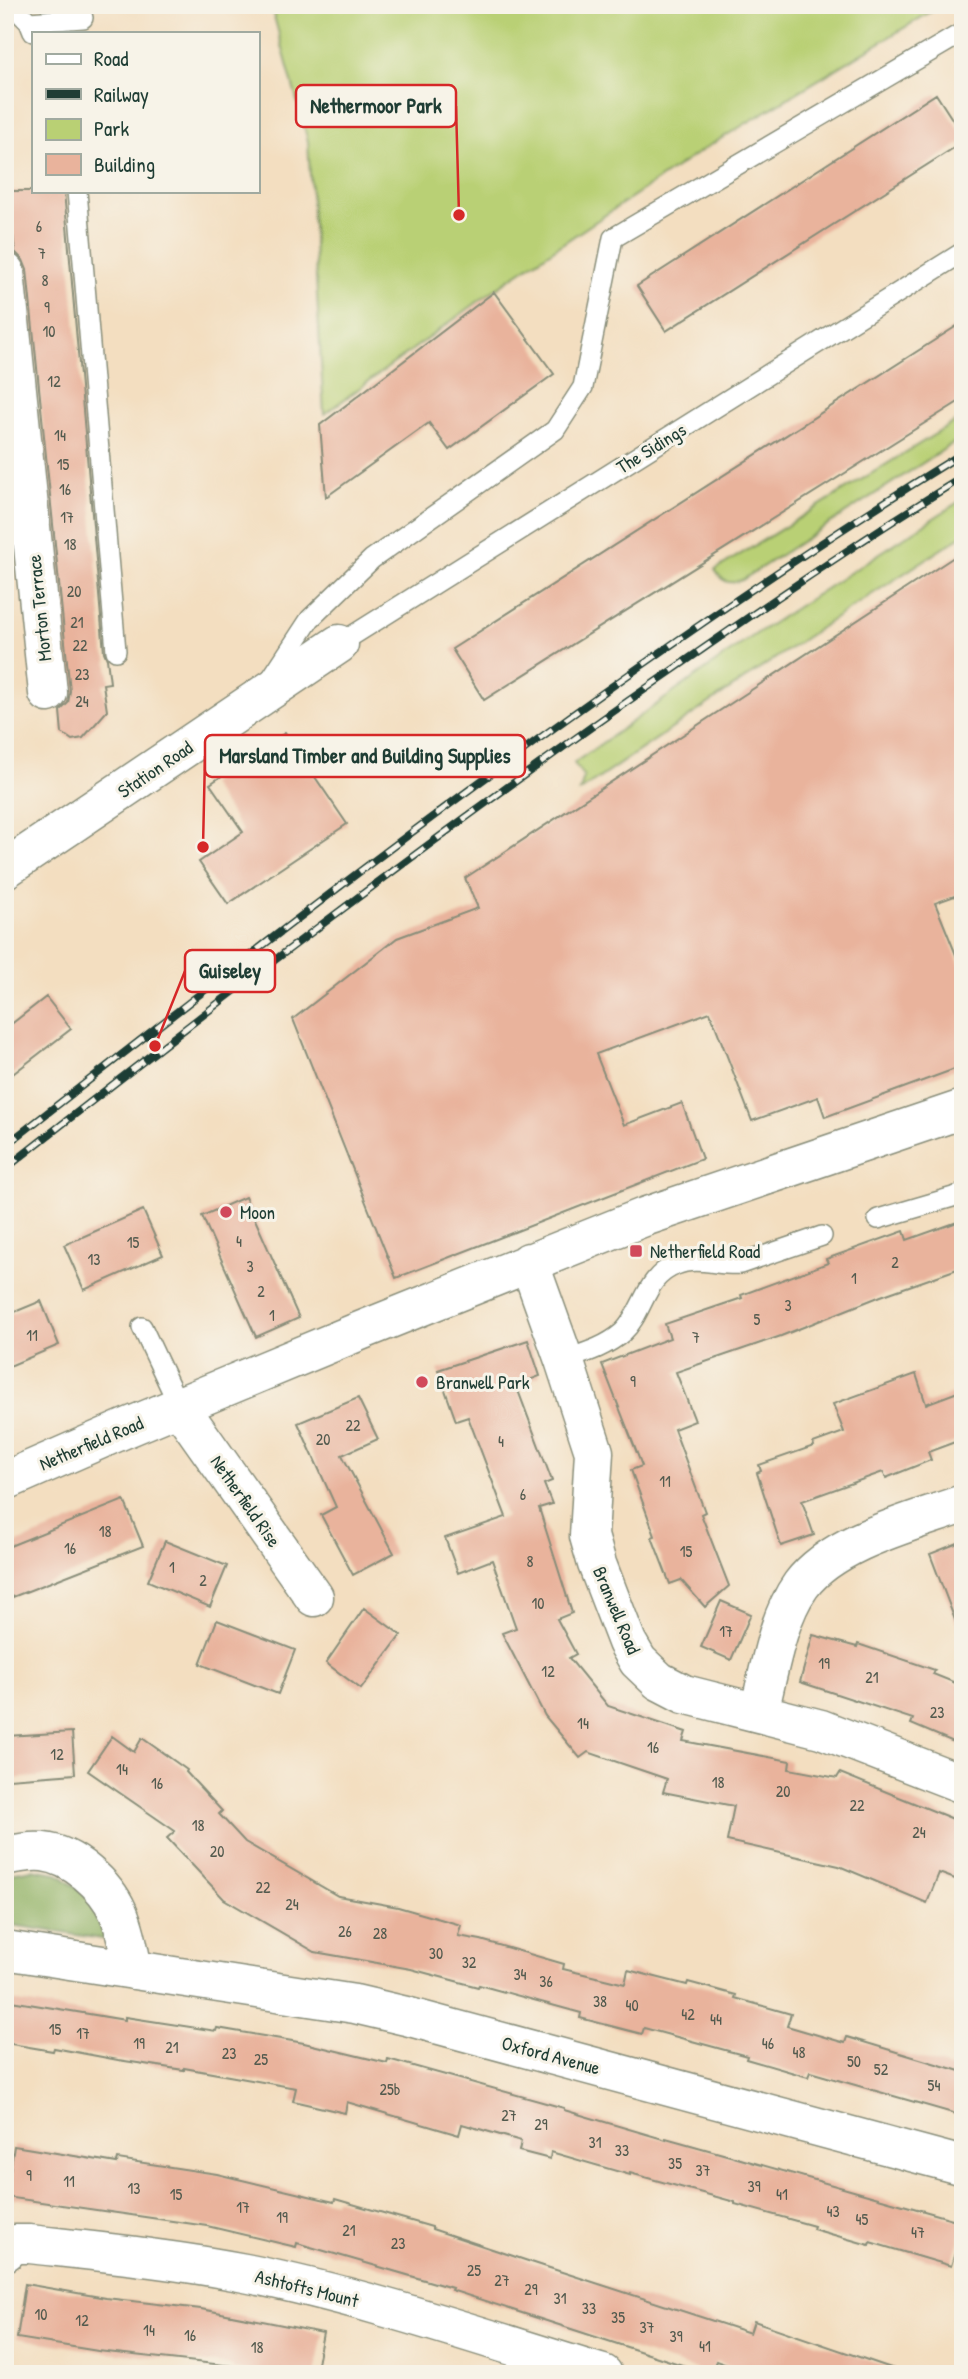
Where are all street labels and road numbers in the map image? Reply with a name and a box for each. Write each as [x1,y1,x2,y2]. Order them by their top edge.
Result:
street label: The Sidings [611,416,691,480]
street label: Morton Terrace [20,553,58,663]
street label: Station Road [112,734,198,804]
street label: Netherfield Road [35,1409,147,1476]
street label: Netherfield Rise [205,1450,288,1553]
street label: Branwell Road [587,1562,647,1658]
street label: Oxford Avenue [499,2029,603,2081]
street label: Ashtofts Mount [253,2263,362,2313]

